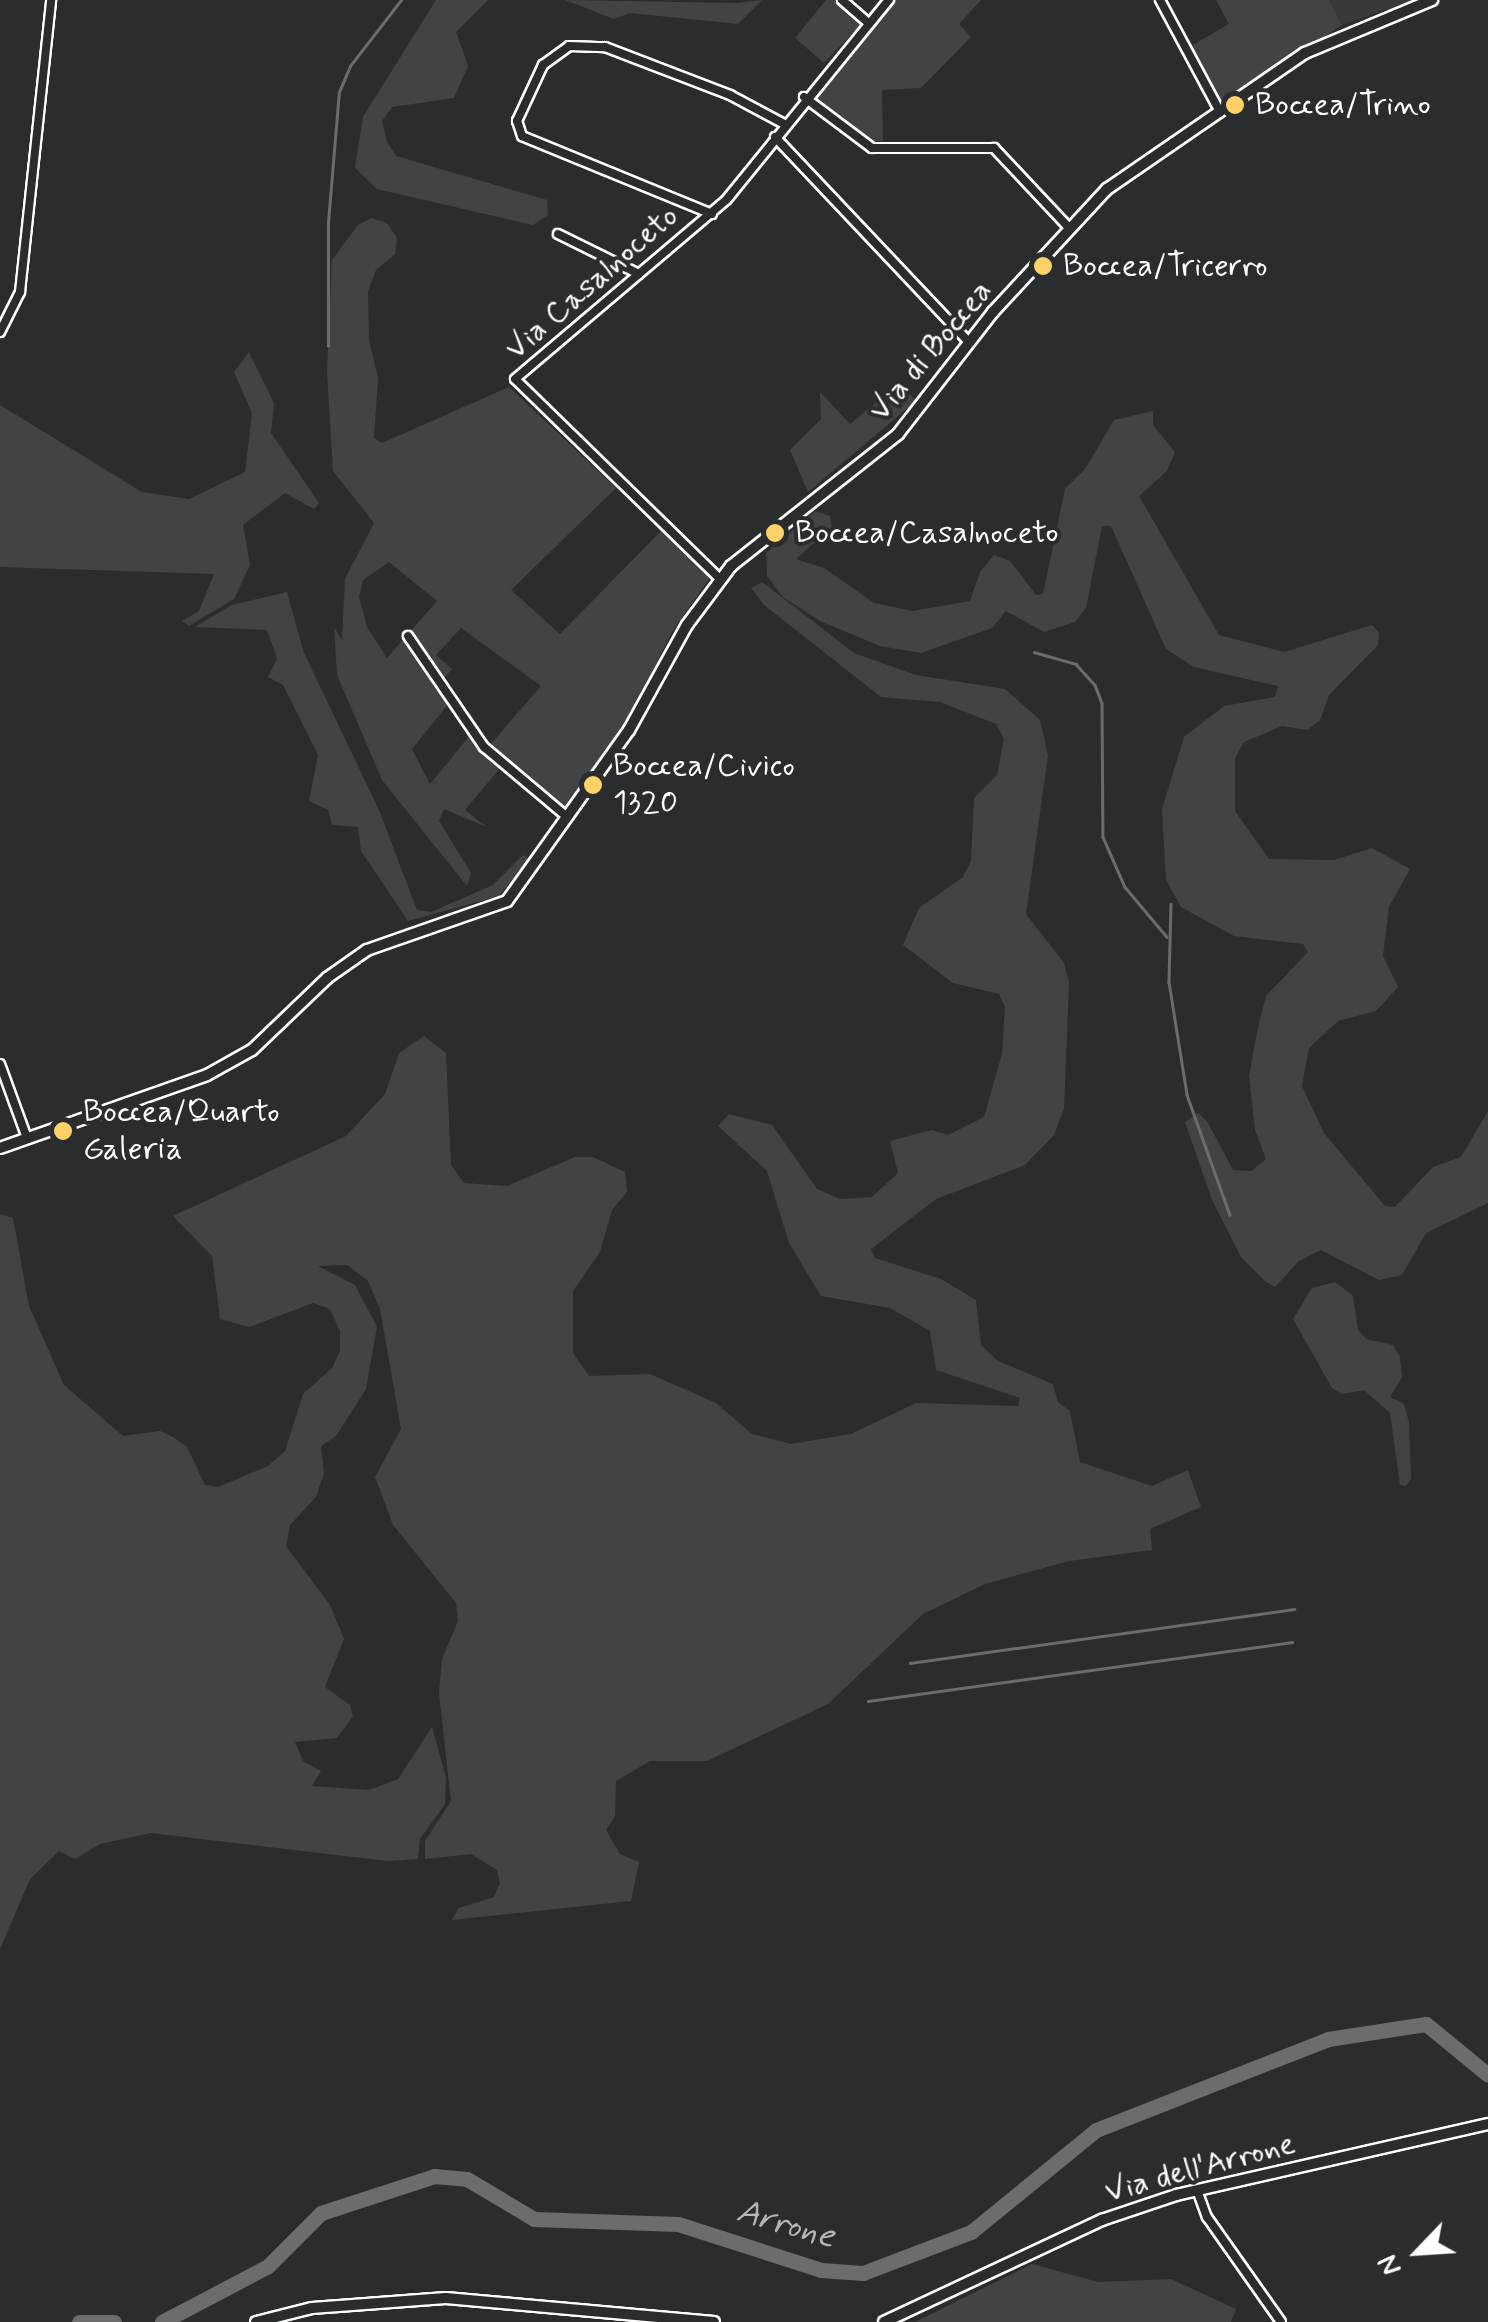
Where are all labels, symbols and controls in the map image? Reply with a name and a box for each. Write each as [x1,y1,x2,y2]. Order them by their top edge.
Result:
place label: Boccea/Trino [1255,86,1431,124]
marker: Boccea/Trino [1224,94,1246,116]
street label: Via Casalnoceto [499,199,685,367]
place label: Boccea/Tricerro [1063,247,1268,285]
marker: Boccea/Tricerro [1032,255,1054,277]
street label: Via di Boccea [861,273,1001,429]
place label: Boccea/Casalnoceto [795,514,1058,552]
marker: Boccea/Casalnoceto [764,522,786,544]
place label: Boccea/Civico 1320 [613,748,795,823]
marker: Boccea/Civico 1320 [582,774,604,796]
place label: Boccea/Quarto Galeria [83,1094,280,1169]
marker: Boccea/Quarto Galeria [52,1120,74,1142]
street label: Via dell'Arrone [1101,2124,1299,2212]
water label: Arrone [732,2190,840,2258]
north arrow [1368,2202,1468,2302]
text: N [1370,2249,1411,2281]

